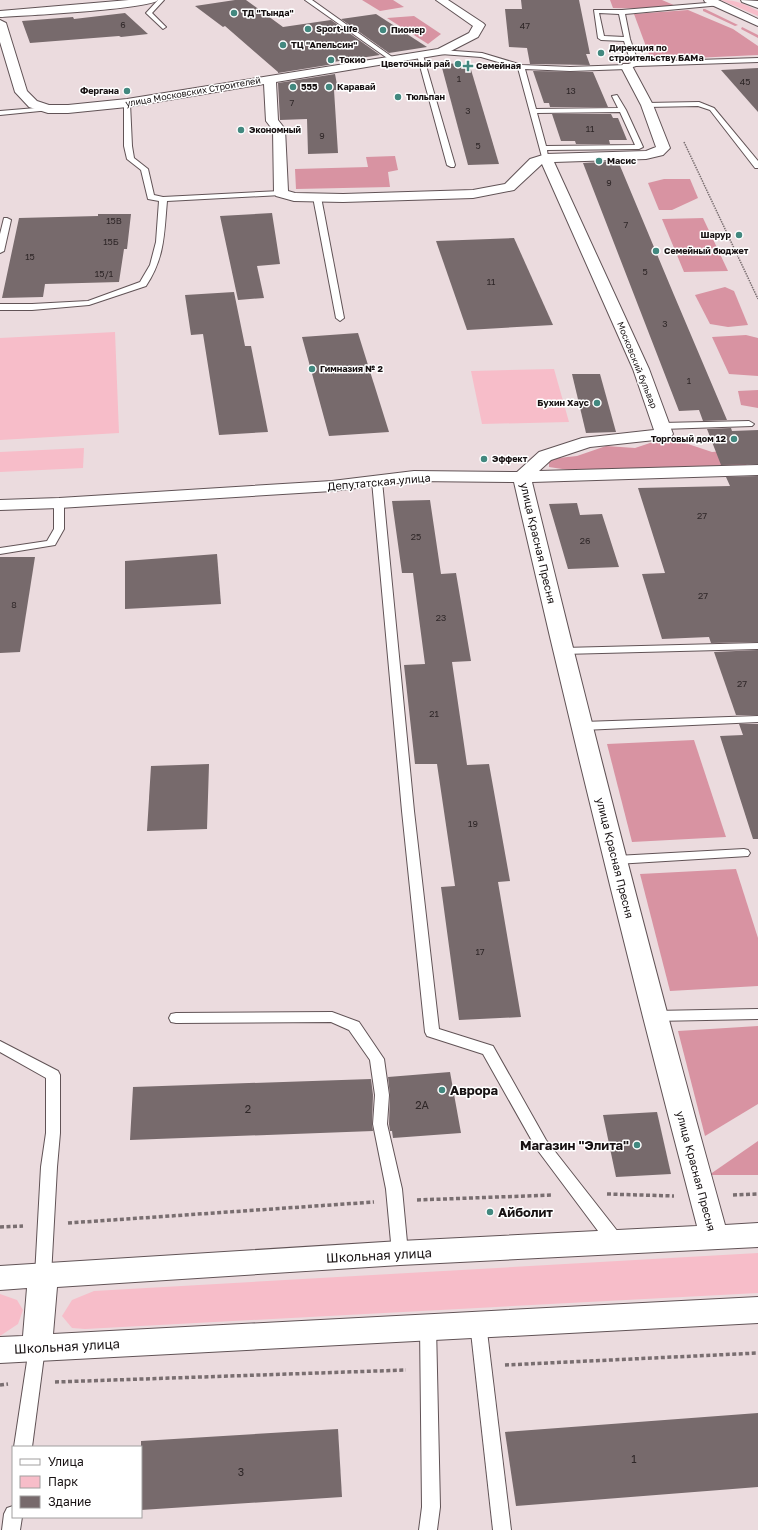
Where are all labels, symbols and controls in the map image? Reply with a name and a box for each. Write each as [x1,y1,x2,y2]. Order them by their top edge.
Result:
place label: ТД "Тында" [242,7,294,18]
marker: ТД "Тында" [229,8,239,18]
house number: 6 [120,19,126,30]
house number: 47 [520,20,530,31]
place label: Sport-life [316,23,358,34]
marker: Sport-life [303,24,313,34]
place label: Пионер [391,24,425,35]
marker: Пионер [378,25,388,35]
place label: ТЦ "Апельсин" [291,39,357,50]
marker: ТЦ "Апельсин" [278,40,288,50]
place label: Дирекция по строительству БАМа [609,42,704,63]
marker: Дирекция по строительству БАМа [596,48,606,58]
place label: Токио [339,54,366,65]
marker: Токио [326,55,336,65]
place label: Цветочный рай [381,58,451,69]
marker: Цветочный рай [453,59,463,69]
place label: Семейная [476,60,521,71]
marker: Семейная [463,61,473,71]
house number: 1 [457,73,462,84]
street label: улица Московских Строителей [124,74,261,109]
house number: 45 [740,76,750,87]
place label: 555 [301,81,318,92]
place label: Каравай [337,81,376,92]
marker: 555 [288,82,298,92]
marker: Каравай [324,82,334,92]
place label: Фергана [80,85,119,96]
house number: 13 [566,85,576,96]
marker: Фергана [122,86,132,96]
place label: Тюльпан [406,91,445,102]
marker: Тюльпан [393,92,403,102]
house number: 7 [290,97,295,108]
house number: 3 [465,105,471,116]
house number: 11 [586,123,595,134]
place label: Экономный [249,124,302,135]
marker: Экономный [236,125,246,135]
house number: 9 [319,130,325,141]
house number: 5 [475,140,481,151]
place label: Масис [607,155,636,166]
marker: Масис [594,156,604,166]
house number: 9 [606,177,612,188]
house number: 15В [106,215,122,226]
house number: 7 [624,219,629,230]
place label: Шарур [700,229,731,240]
marker: Шарур [734,230,744,240]
house number: 15Б [103,236,119,247]
place label: Семейный бюджет [664,245,749,256]
marker: Семейный бюджет [651,246,661,256]
house number: 15 [25,251,35,262]
house number: 5 [642,266,648,277]
house number: 15/1 [95,268,114,279]
house number: 11 [487,276,496,287]
house number: 3 [662,318,668,329]
street label: Московский бульвар [615,320,660,410]
place label: Гимназия № 2 [320,363,384,374]
marker: Гимназия № 2 [307,364,317,374]
house number: 1 [687,375,692,386]
place label: Бухин Хаус [537,397,589,408]
marker: Бухин Хаус [592,398,602,408]
place label: Торговый дом 12 [651,433,727,444]
marker: Торговый дом 12 [729,434,739,444]
place label: Эффект [492,453,528,464]
marker: Эффект [479,454,489,464]
street label: Депутатская улица [327,471,431,492]
street label: улица Красная Пресня [518,481,559,605]
house number: 27 [697,510,707,521]
house number: 25 [411,531,421,542]
house number: 26 [580,535,590,546]
house number: 27 [698,590,708,601]
house number: 8 [11,599,17,610]
house number: 23 [436,612,446,623]
house number: 27 [737,678,747,689]
house number: 21 [429,708,439,719]
street label: улица Красная Пресня [594,796,637,920]
house number: 19 [468,818,478,829]
house number: 17 [475,946,485,957]
place label: Аврора [450,1082,499,1098]
marker: Аврора [437,1085,447,1095]
house number: 2А [415,1098,430,1111]
house number: 2 [245,1102,251,1115]
street label: улица Красная Пресня [674,1109,719,1232]
place label: Магазин "Элита" [520,1137,629,1153]
marker: Магазин "Элита" [632,1140,642,1150]
place label: Айболит [498,1204,553,1220]
marker: Айболит [485,1207,495,1217]
street label: Школьная улица [326,1244,432,1266]
street label: Школьная улица [14,1335,120,1357]
legend [12,1446,142,1518]
house number: 1 [631,1452,637,1465]
text: Улица [48,1454,84,1469]
house number: 3 [238,1465,244,1478]
text: Парк [48,1474,78,1489]
text: Здание [48,1494,91,1509]

